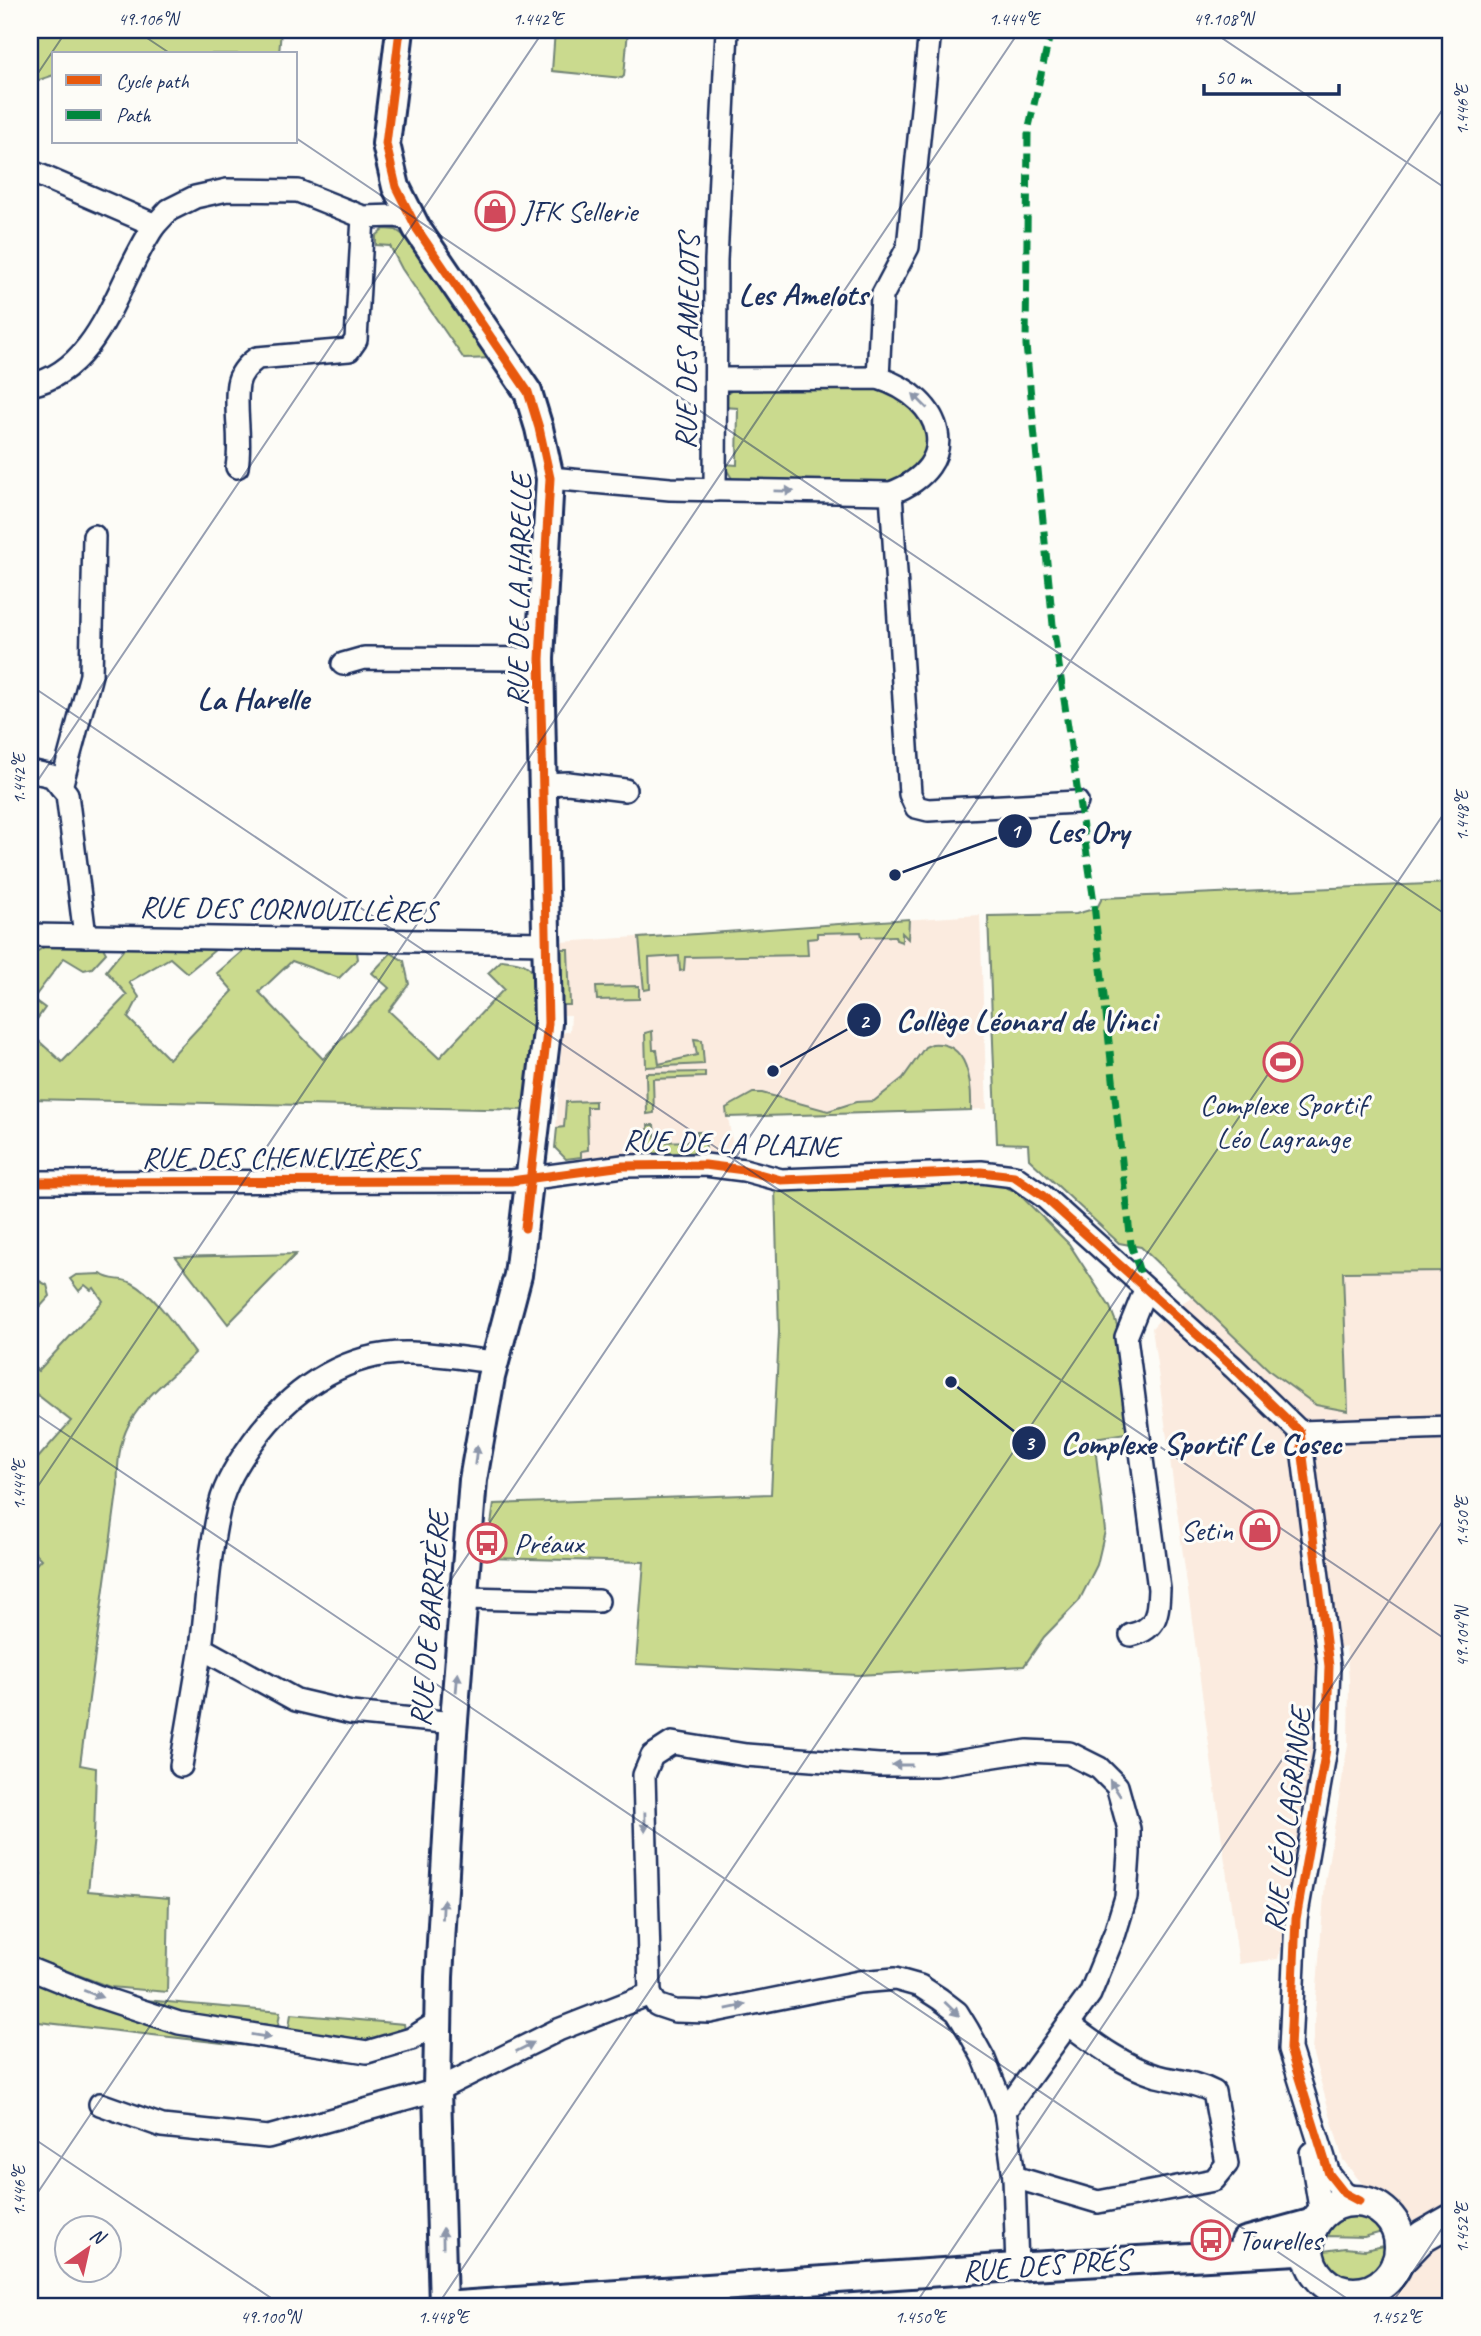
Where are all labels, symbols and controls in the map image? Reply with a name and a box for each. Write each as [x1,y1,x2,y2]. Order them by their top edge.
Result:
text: 49.106°N [118,8,181,30]
text: 1.442°E [513,8,566,30]
text: 1.444°E [989,8,1042,30]
text: 49.108°N [1193,8,1256,30]
legend [52,52,298,144]
scale bar [1204,52,1339,96]
text: 50 m [1215,64,1253,90]
text: Cycle path [116,68,189,94]
text: 1.446°E [1451,82,1473,135]
text: Path [116,102,152,128]
shop icon: JFK Sellerie [474,190,516,232]
place label: JFK Sellerie [520,192,640,230]
street label: RUE DES AMELOTS [666,229,708,450]
district label: Les Amelots [739,274,871,315]
one-way arrow [913,393,929,410]
street label: RUE DE LA HARELLE [498,469,540,706]
one-way arrow [773,486,795,497]
district label: La Harelle [197,678,312,719]
text: 1.442°E [8,751,30,804]
text: 1.448°E [1451,788,1473,841]
callout: Les Ory [998,804,1142,857]
text: Les Ory [1047,811,1132,852]
text: 1 [1010,818,1022,844]
street label: RUE DES CORNOUILLÈRES [139,887,440,931]
callout: Collège Léonard de Vinci [847,994,1170,1047]
text: Collège Léonard de Vinci [896,1000,1160,1041]
text: 2 [859,1008,871,1034]
sports icon: Complexe Sportif Léo Lagrange [1262,1041,1304,1083]
place label: Complexe Sportif Léo Lagrange [1200,1085,1373,1157]
street label: RUE DE LA PLAINE [622,1120,844,1166]
street label: RUE DES CHENEVIÈRES [142,1138,422,1176]
callout: Complexe Sportif Le Cosec [1012,1416,1355,1469]
text: Complexe Sportif Le Cosec [1061,1423,1343,1464]
text: 3 [1024,1430,1036,1456]
one-way arrow [471,1444,482,1466]
text: 1.444°E [8,1457,30,1510]
text: 1.450°E [1451,1494,1473,1547]
street label: RUE DE BARRIÈRE [401,1506,458,1728]
shop icon: Setin [1239,1509,1281,1551]
place label: Setin [1180,1511,1233,1549]
bus stop icon: Préaux [466,1522,508,1564]
place label: Préaux [514,1524,586,1562]
text: 49.104°N [1451,1604,1473,1667]
one-way arrow [452,1671,463,1693]
street label: RUE LÉO LAGRANGE [1254,1702,1320,1934]
one-way arrow [891,1759,913,1771]
one-way arrow [1108,1779,1122,1797]
one-way arrow [639,1812,651,1834]
one-way arrow [437,1898,448,1920]
one-way arrow [83,1989,104,2000]
one-way arrow [725,2001,747,2012]
one-way arrow [943,2001,960,2018]
one-way arrow [250,2031,272,2042]
one-way arrow [515,2041,535,2052]
text: 1.446°E [8,2163,30,2216]
text: 1.452°E [1451,2200,1473,2253]
north arrow [52,2214,122,2284]
bus stop icon: Tourelles [1190,2219,1232,2261]
place label: Tourelles [1238,2221,1324,2259]
text: N [85,2222,111,2251]
one-way arrow [437,2227,448,2249]
street label: RUE DES PRÉS [961,2240,1136,2290]
text: 49.100°N [240,2306,303,2328]
text: 1.448°E [418,2306,471,2328]
text: 1.450°E [895,2306,948,2328]
text: 1.452°E [1371,2306,1424,2328]

